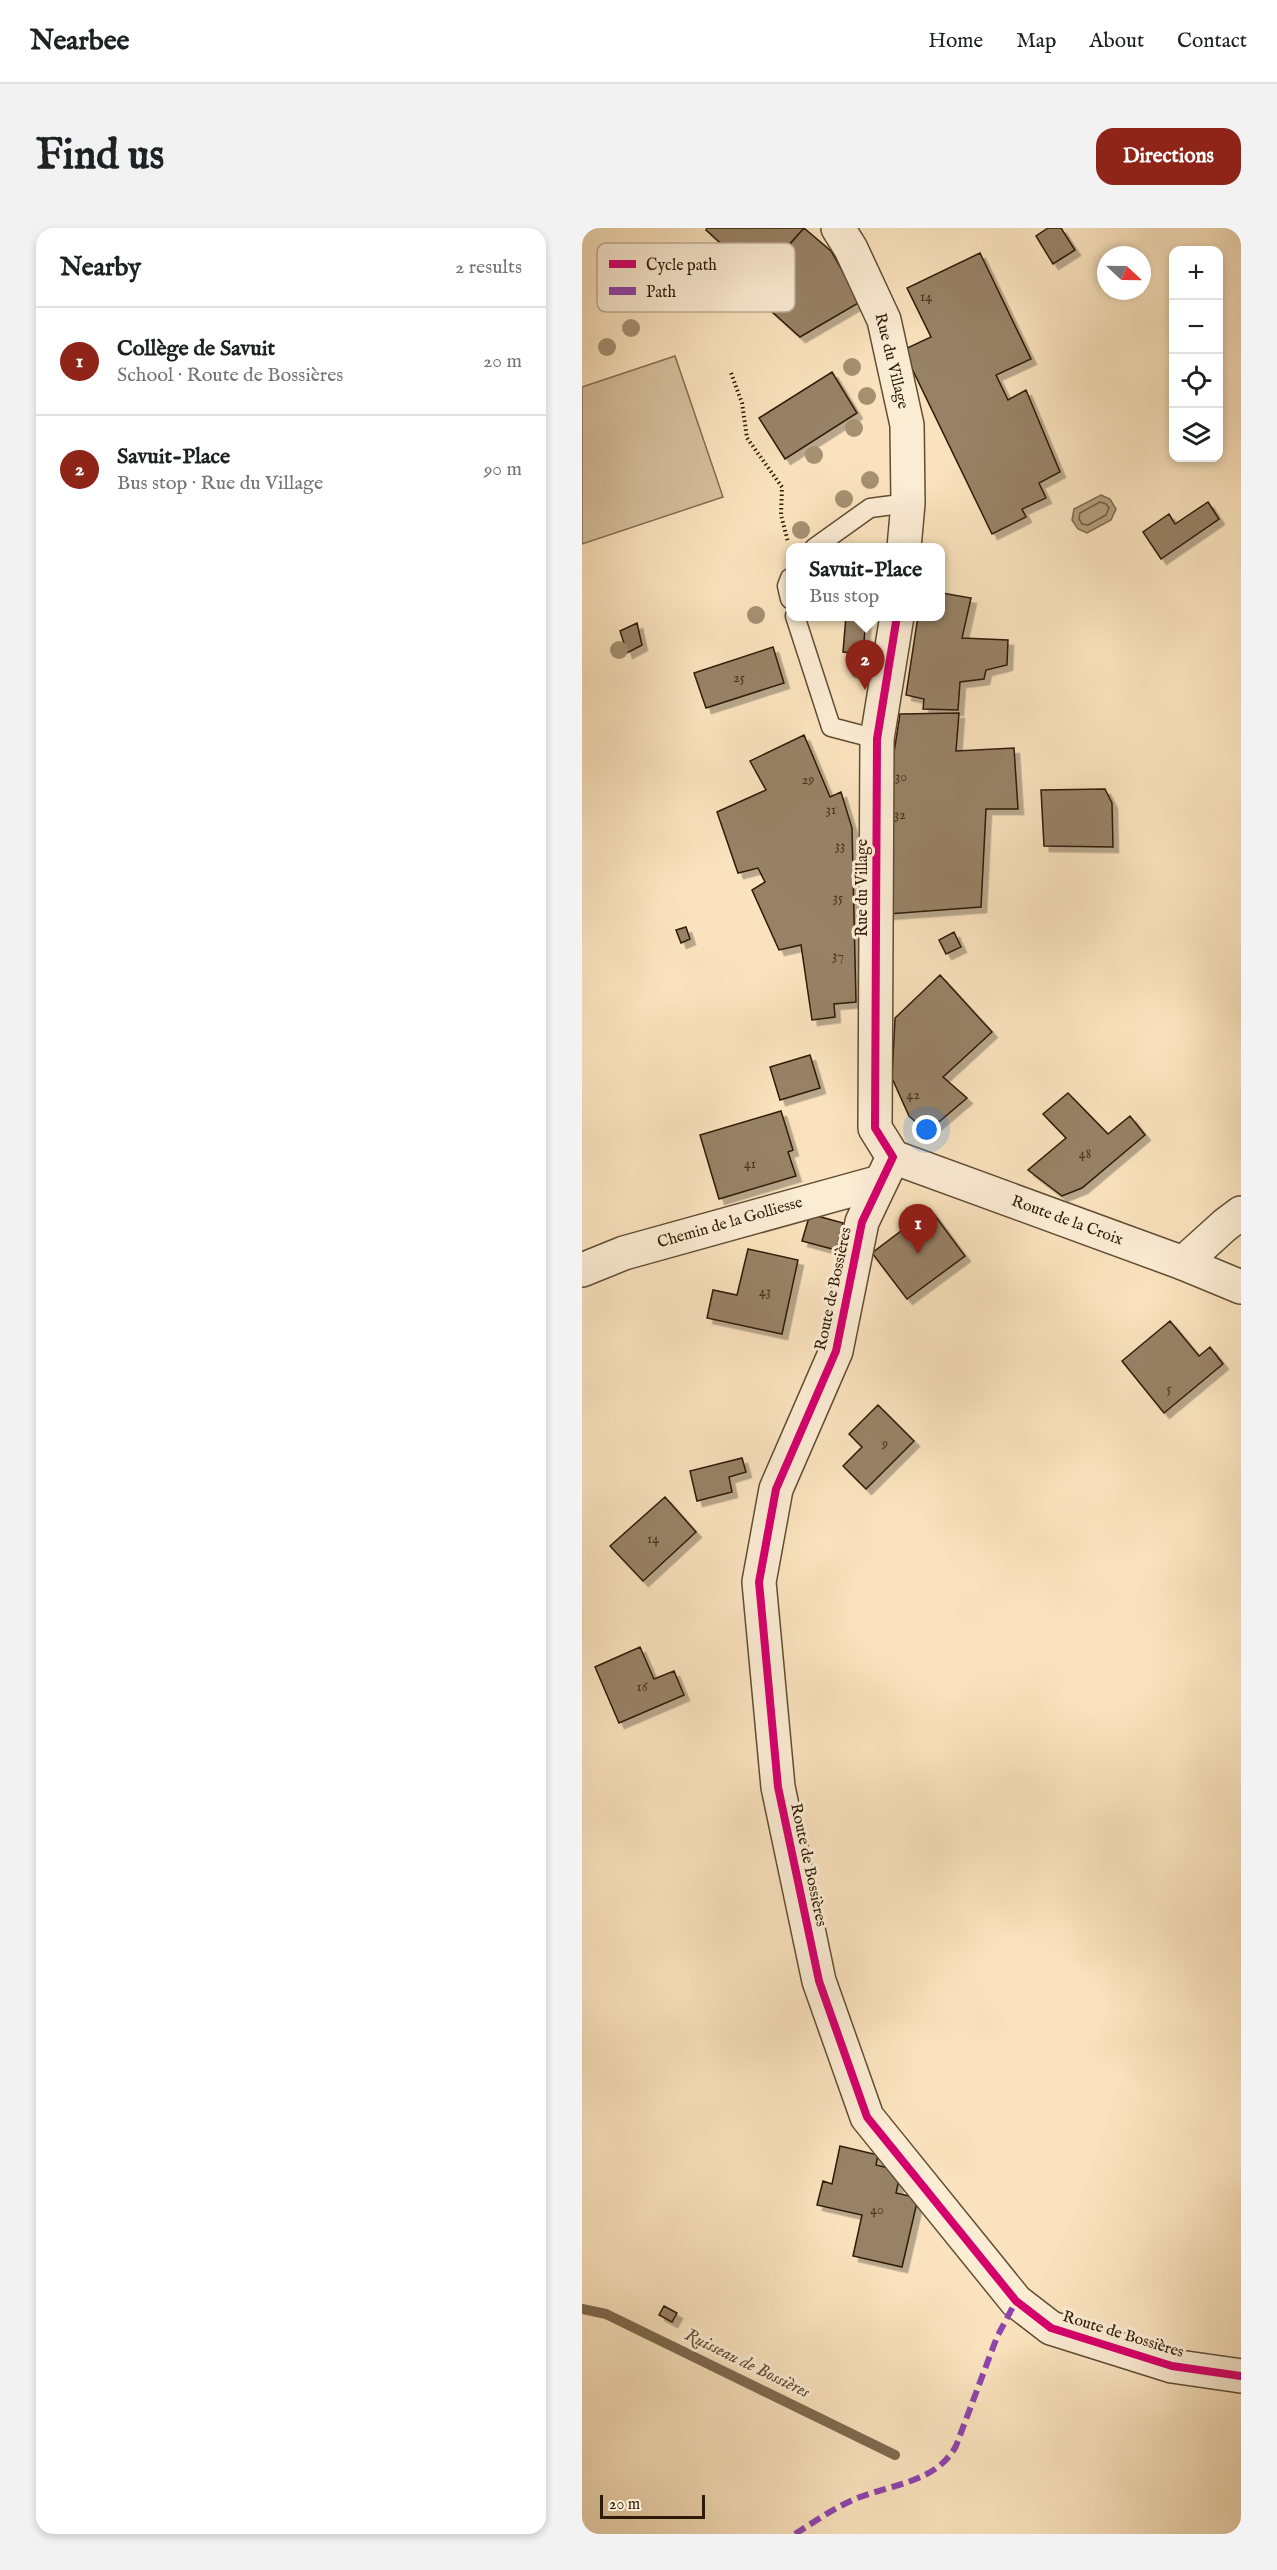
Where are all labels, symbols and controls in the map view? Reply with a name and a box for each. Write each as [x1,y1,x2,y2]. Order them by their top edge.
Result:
text: Nearbee [30,24,129,59]
text: Home [928,28,983,55]
text: Map [1016,28,1056,55]
text: About [1089,28,1144,55]
text: Contact [1177,28,1247,55]
button: Directions [1096,128,1241,185]
text: Find us [36,130,164,183]
legend [597,243,795,312]
north arrow [1097,246,1151,300]
map controls [1169,246,1223,462]
button: + [1169,246,1223,300]
text: Nearby [60,251,141,284]
text: 2 results [455,255,522,280]
text: Cycle path [646,256,717,276]
text: Path [646,283,677,303]
house number: 14 [920,288,932,306]
button: − [1169,300,1223,354]
street label: Rue du Village [869,311,913,411]
text: Collège de Savuit [117,335,275,363]
text: 1 [76,349,83,374]
text: 20 m [483,349,522,374]
button: locate [1169,354,1223,408]
text: School · Route de Bossières [117,363,343,388]
button: layers [1169,408,1223,462]
text: Savuit-Place [117,443,230,471]
text: 2 [75,457,84,482]
text: 90 m [484,457,522,482]
text: Bus stop · Rue du Village [117,471,323,496]
popup [786,543,945,621]
text: Savuit-Place [809,556,922,584]
text: Bus stop [809,584,879,609]
pin: 2 [846,640,884,690]
house number: 25 [733,669,745,687]
house number: 30 [895,768,907,786]
house number: 29 [802,771,814,789]
house number: 31 [826,801,836,819]
house number: 32 [894,806,906,824]
house number: 33 [835,837,845,855]
street label: Rue du Village [853,839,873,937]
house number: 35 [833,889,843,907]
house number: 37 [832,947,844,965]
house number: 42 [906,1086,920,1104]
your location [912,1115,941,1144]
house number: 48 [1079,1145,1091,1163]
house number: 41 [744,1155,756,1173]
street label: Route de la Croix [1008,1192,1126,1251]
street label: Chemin de la Golliesse [655,1193,805,1253]
pin: 1 [898,1204,938,1254]
street label: Route de Bossières [811,1225,857,1352]
house number: 43 [759,1283,771,1301]
house number: 5 [1166,1380,1172,1398]
house number: 9 [881,1435,888,1453]
house number: 14 [647,1530,659,1548]
house number: 16 [636,1678,649,1696]
street label: Route de Bossières [785,1802,831,1929]
house number: 40 [870,2201,884,2219]
street label: Route de Bossières [1060,2307,1186,2363]
water label: Ruisseau de Bossières [681,2324,814,2405]
scale bar [600,2492,705,2520]
text: 20 m [609,2495,640,2515]

